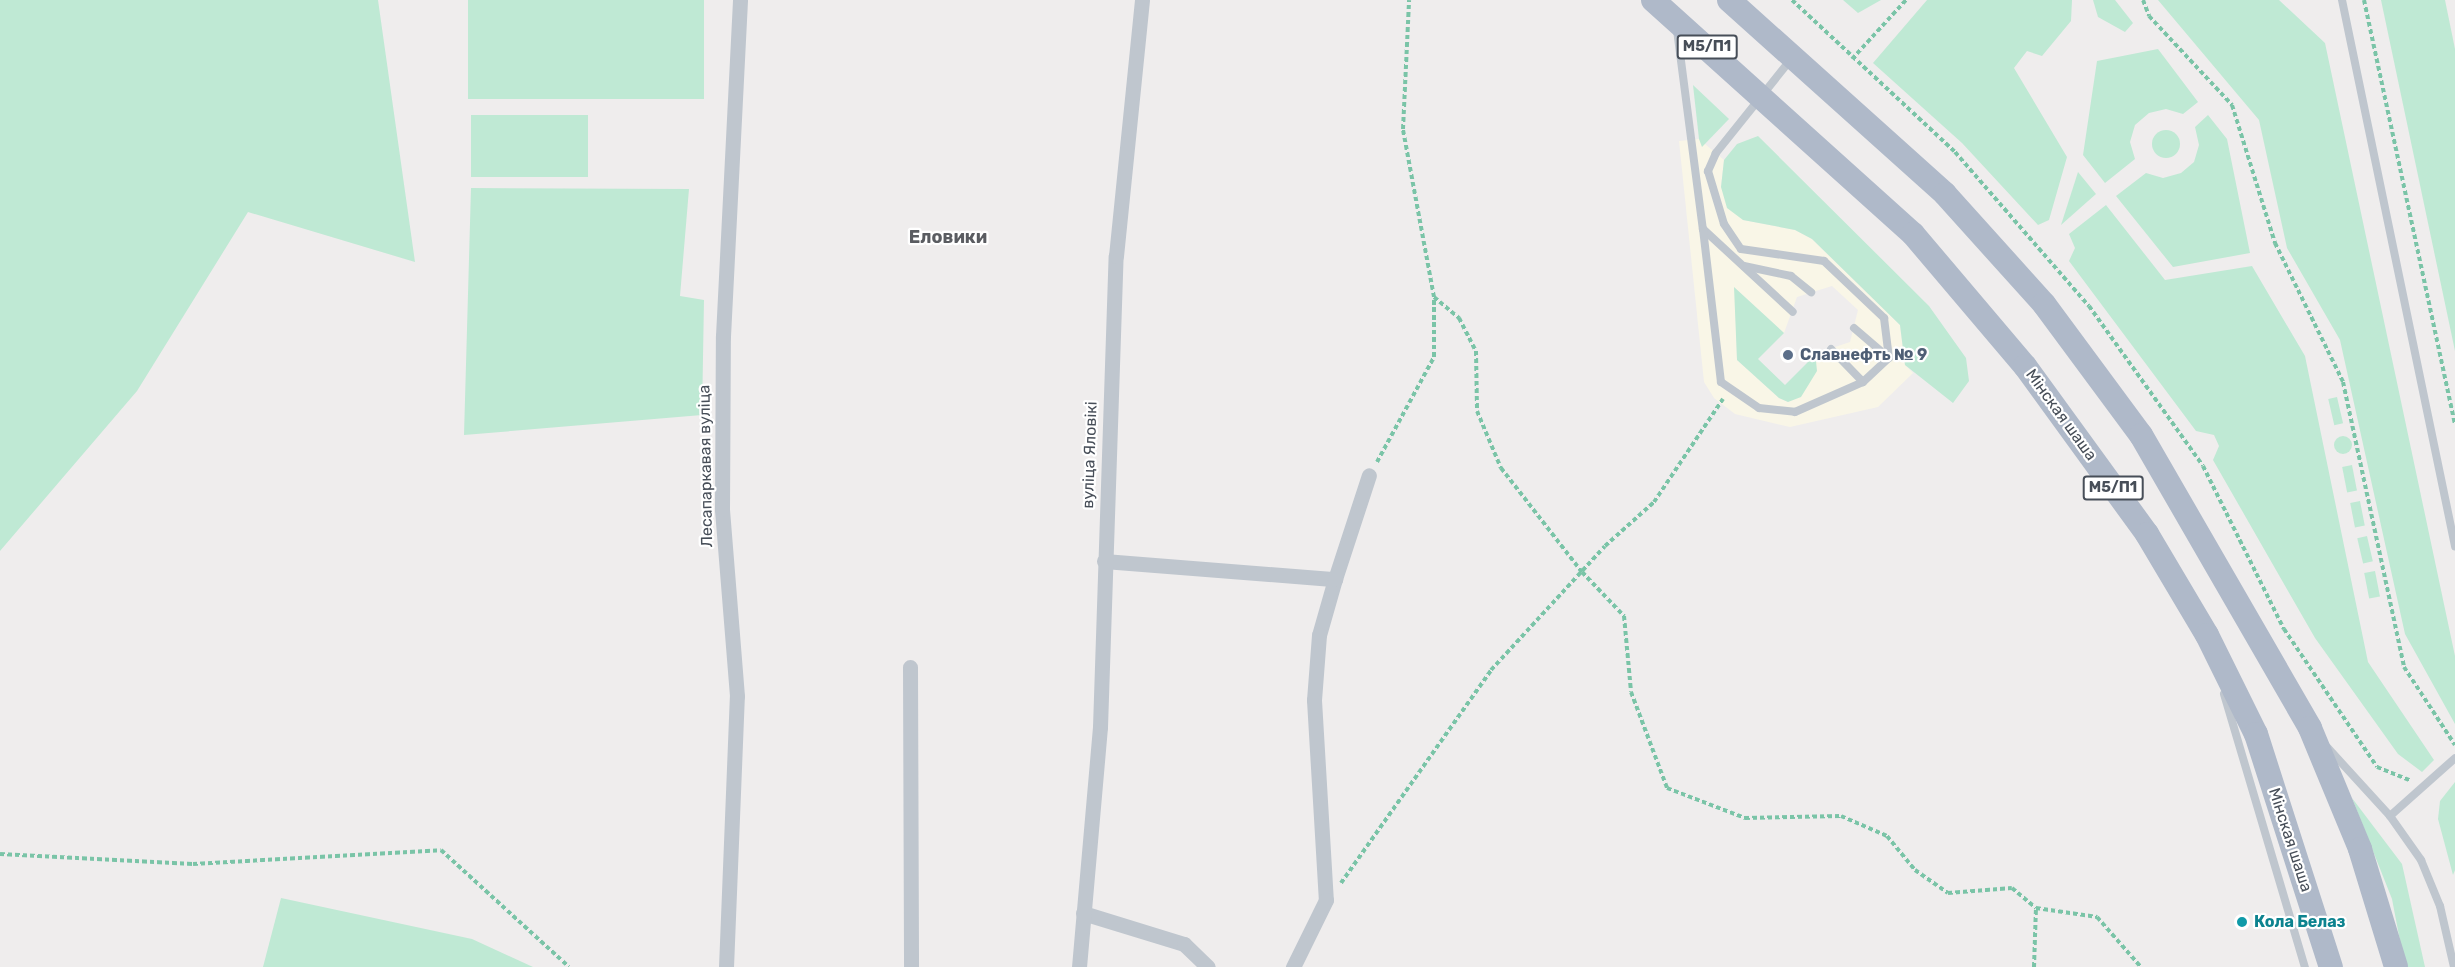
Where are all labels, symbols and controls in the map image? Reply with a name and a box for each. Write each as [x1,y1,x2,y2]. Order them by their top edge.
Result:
road number: М5/П1 [1676,35,1738,59]
district label: Еловики [909,226,987,248]
place label: Славнефть № 9 [1800,345,1927,365]
marker: Славнефть № 9 [1781,348,1795,362]
street label: Мінская шаша [2021,366,2101,464]
street label: Лесапаркавая вуліца [695,384,717,548]
street label: вуліца Яловікі [1079,401,1101,509]
road number: М5/П1 [2082,476,2144,500]
street label: Мінская шаша [2264,786,2316,894]
place label: Кола Белаз [2254,912,2346,932]
marker: Кола Белаз [2235,915,2249,929]

